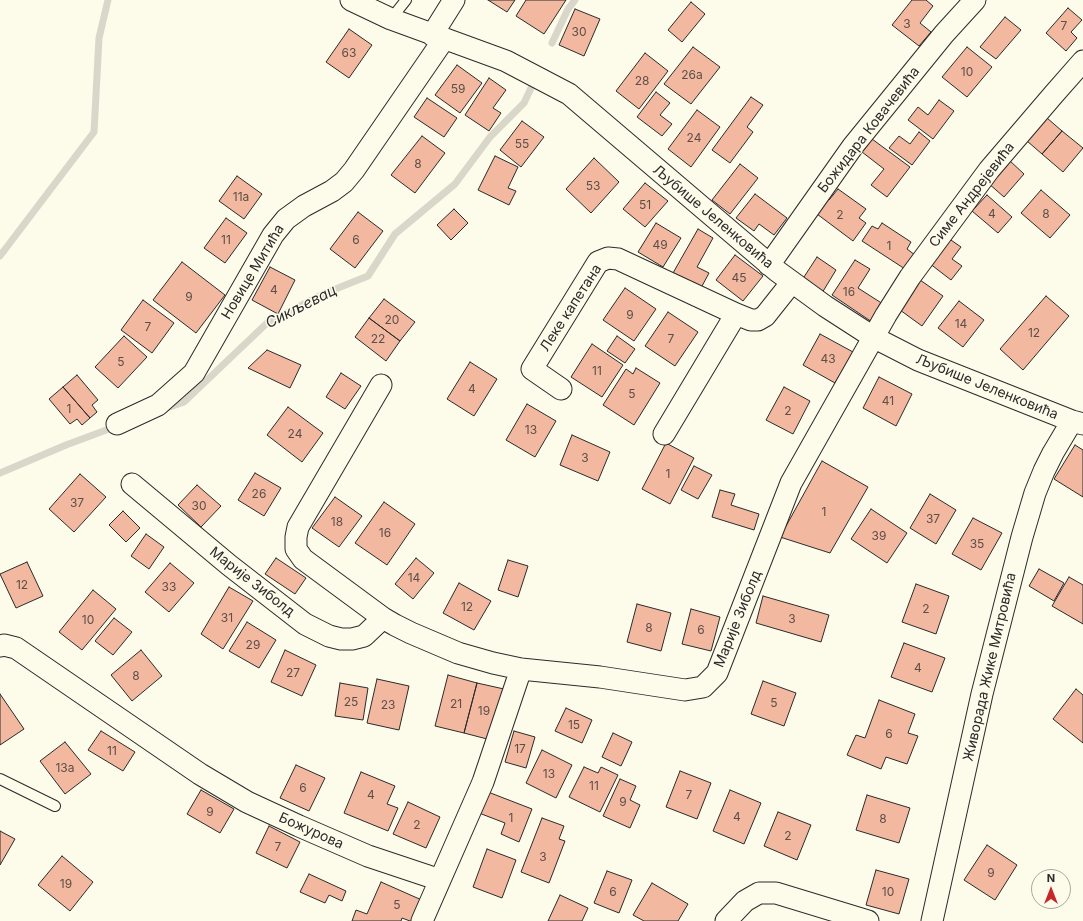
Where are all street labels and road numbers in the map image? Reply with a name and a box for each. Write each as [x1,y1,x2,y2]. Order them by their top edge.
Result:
street label: Божидара Ковачевића [815,64,923,196]
street label: Симе Андрејевића [926,139,1018,251]
street label: Љубише Јеленковића [649,162,777,272]
street label: Новице Митића [218,222,288,322]
street label: Леке капетана [537,261,605,355]
street label: Љубише Јеленковића [913,351,1061,423]
street label: Марије Зиболд [206,544,298,620]
street label: Марије Зиболд [711,568,765,670]
street label: Живорада Жике Митровића [960,571,1020,763]
street label: Божурова [276,809,346,853]

